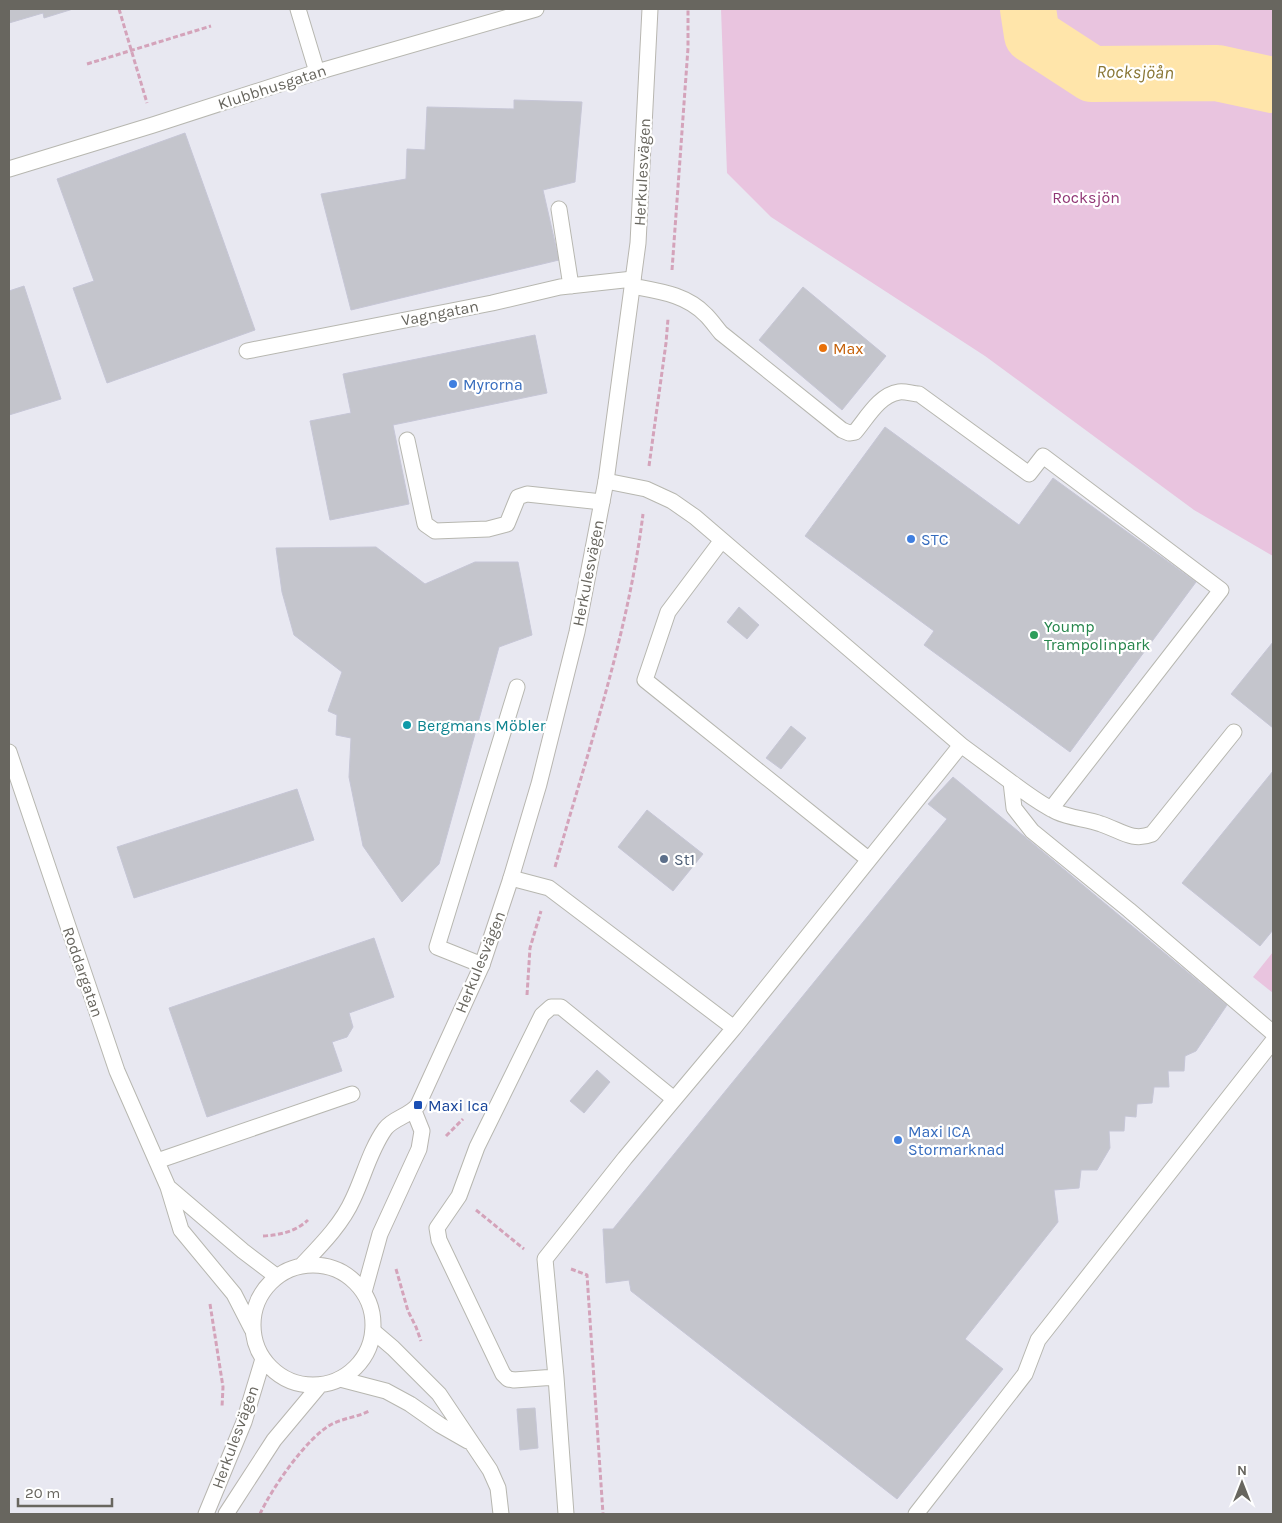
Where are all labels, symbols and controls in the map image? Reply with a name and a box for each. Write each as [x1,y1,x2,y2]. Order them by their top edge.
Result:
water label: Rocksjöån [1096,60,1174,84]
street label: Klubbhusgatan [215,61,329,113]
street label: Herkulesvägen [630,117,654,227]
park label: Rocksjön [1052,188,1120,207]
street label: Vagngatan [400,296,480,330]
place label: Max [833,339,864,358]
marker: Max [817,342,829,354]
place label: Myrorna [463,375,523,394]
marker: Myrorna [447,378,459,390]
street label: Herkulesvägen [568,518,608,628]
place label: STC [921,530,949,549]
marker: STC [905,533,917,545]
place label: Yoump Trampolinpark [1044,617,1150,654]
marker: Yoump Trampolinpark [1028,629,1040,641]
place label: Bergmans Möbler [417,716,546,735]
marker: Bergmans Möbler [401,719,413,731]
place label: St1 [674,850,695,869]
marker: St1 [658,853,670,865]
street label: Herkulesvägen [451,908,509,1016]
street label: Roddargatan [59,924,107,1020]
place label: Maxi Ica [428,1096,489,1115]
marker: Maxi Ica [412,1099,424,1111]
place label: Maxi ICA Stormarknad [908,1122,1005,1159]
marker: Maxi ICA Stormarknad [892,1134,904,1146]
street label: Herkulesvägen [208,1383,262,1491]
north arrow [1217,1458,1267,1508]
text: N [1237,1462,1247,1479]
scale bar [18,1476,111,1508]
text: 20 m [25,1484,60,1502]

